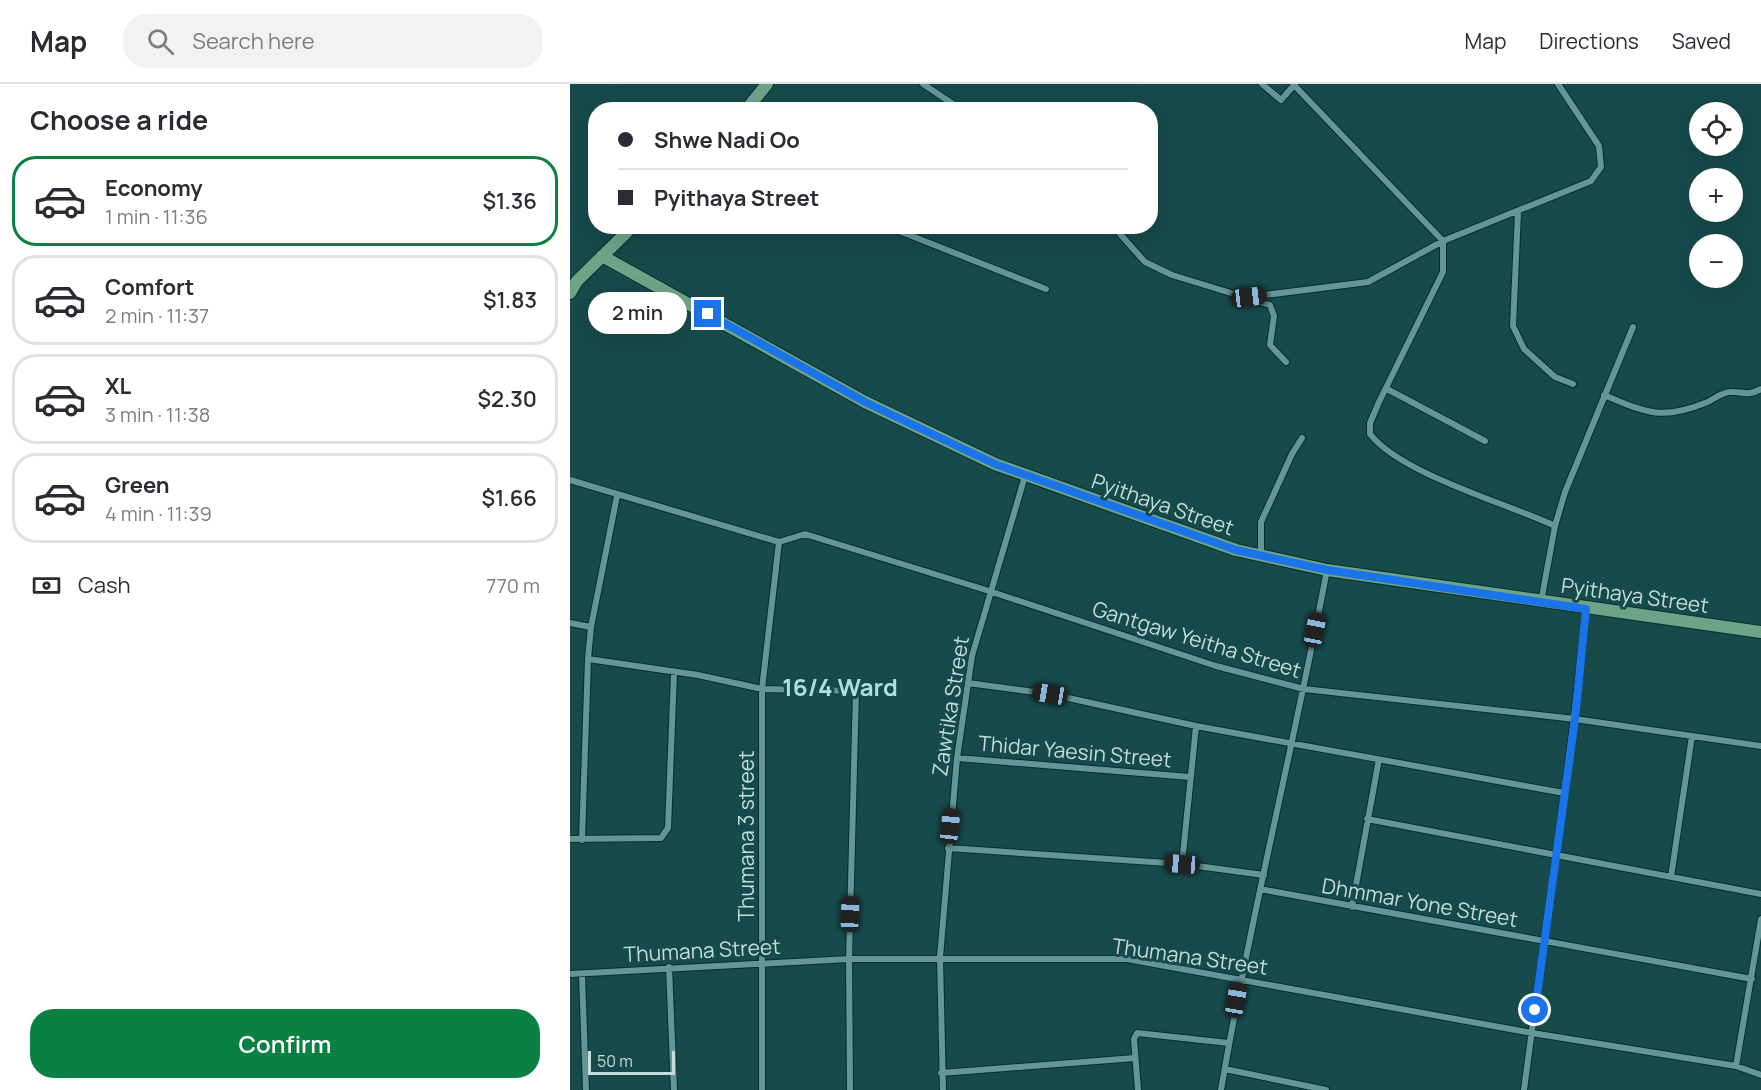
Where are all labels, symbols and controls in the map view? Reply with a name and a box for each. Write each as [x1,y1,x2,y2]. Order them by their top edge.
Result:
search box [123,14,543,68]
text: Map [30,22,87,60]
icon: search [144,25,177,58]
text: Search here [192,26,315,56]
text: Map [1465,27,1506,55]
text: Directions [1539,27,1639,55]
text: Saved [1672,27,1731,55]
text: Choose a ride [30,101,208,138]
map controls [1689,102,1743,288]
button: locate [1689,102,1743,156]
text: Shwe Nadi Oo [654,125,800,155]
button: + [1689,168,1743,222]
text: Economy [105,173,203,203]
icon: car [33,174,87,228]
text: Pyithaya Street [654,183,819,213]
text: $1.36 [483,186,537,216]
text: 1 min · 11:36 [105,203,208,230]
button: − [1689,234,1743,288]
text: Comfort [105,272,194,302]
icon: car [33,273,87,327]
text: $1.83 [483,285,537,315]
car [1230,286,1268,308]
callout: 2 min [588,293,687,335]
text: 2 min [612,299,663,326]
route end [694,300,721,327]
text: 2 min · 11:37 [105,302,209,329]
text: XL [105,371,131,401]
icon: car [33,372,87,426]
text: $2.30 [478,384,537,414]
text: 3 min · 11:38 [105,401,210,428]
street label: Pyithaya Street [1088,467,1238,541]
text: Green [105,470,170,500]
icon: car [33,471,87,525]
text: $1.66 [481,483,537,513]
text: 4 min · 11:39 [105,500,212,527]
icon: cash [30,569,63,602]
text: Cash [78,570,131,600]
street label: Pyithaya Street [1559,571,1711,619]
text: 770 m [486,572,540,599]
street label: Gantgaw Yeitha Street [1089,594,1305,684]
car [1303,611,1327,649]
street label: Zawtika Street [925,634,975,778]
district label: 16/4 Ward [782,670,898,703]
car [1031,682,1069,706]
street label: Thidar Yaesin Street [977,729,1173,773]
street label: Thumana 3 street [732,751,760,921]
car [939,807,961,845]
car [1163,854,1201,874]
street label: Dhmmar Yone Street [1320,871,1520,933]
car [840,896,860,932]
street label: Thumana Street [1110,931,1270,981]
street label: Thumana Street [623,932,781,968]
car [1224,981,1248,1019]
route start [1521,996,1548,1023]
button: Confirm [30,1009,540,1078]
scale bar [588,1048,675,1076]
text: 50 m [597,1050,633,1072]

